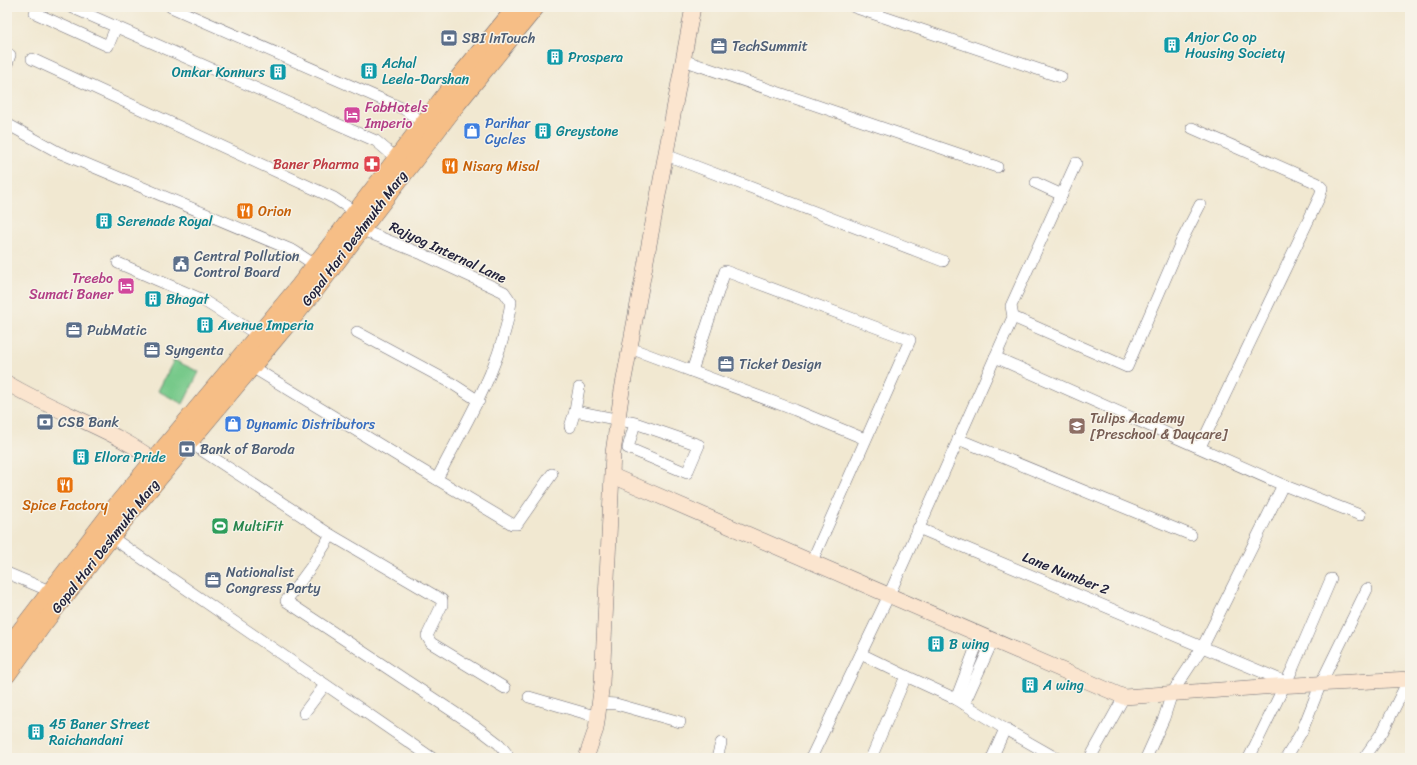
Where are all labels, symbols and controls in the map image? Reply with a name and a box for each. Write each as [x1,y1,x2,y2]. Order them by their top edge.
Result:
place label: Anjor Co op Housing Society [1184,25,1286,66]
place label: SBI InTouch [462,26,535,51]
bank icon: SBI InTouch [439,28,459,48]
place label: TechSummit [732,34,808,59]
building icon: Anjor Co op Housing Society [1162,35,1182,55]
office icon: TechSummit [709,36,729,56]
place label: Prospera [568,45,623,70]
building icon: Prospera [545,47,565,67]
place label: Achal Leela-Darshan [381,51,470,92]
place label: Omkar Konnurs [172,60,266,85]
building icon: Achal Leela-Darshan [359,61,379,81]
building icon: Omkar Konnurs [268,62,288,82]
place label: FabHotels Imperio [364,95,428,136]
hotel icon: FabHotels Imperio [342,105,362,125]
place label: Parihar Cycles [485,111,531,152]
place label: Greystone [556,119,618,144]
shop icon: Parihar Cycles [462,121,482,141]
building icon: Greystone [533,121,553,141]
place label: Baner Pharma [273,152,359,177]
pharmacy icon: Baner Pharma [362,154,382,174]
place label: Nisarg Misal [463,154,540,179]
restaurant icon: Nisarg Misal [440,156,460,176]
street label: Gopal Hari Deshmukh Marg [295,165,414,312]
place label: Orion [258,199,292,224]
restaurant icon: Orion [235,201,255,221]
place label: Serenade Royal [117,209,214,234]
building icon: Serenade Royal [94,211,114,231]
street label: Rajyog Internal Lane [385,214,511,291]
place label: Central Pollution Control Board [194,244,300,285]
public building icon: Central Pollution Control Board [171,254,191,274]
place label: Treebo Sumati Baner [29,266,114,307]
hotel icon: Treebo Sumati Baner [116,276,136,296]
place label: Bhagat [166,287,210,312]
building icon: Bhagat [143,289,163,309]
place label: Avenue Imperia [217,313,314,338]
building icon: Avenue Imperia [195,315,215,335]
place label: PubMatic [87,318,147,343]
office icon: PubMatic [64,320,84,340]
place label: Syngenta [165,338,225,363]
office icon: Syngenta [142,340,162,360]
place label: Ticket Design [739,352,822,377]
office icon: Ticket Design [716,354,736,374]
place label: Tulips Academy [Preschool & Daycare] [1090,406,1229,447]
place label: CSB Bank [58,410,120,435]
bank icon: CSB Bank [35,412,55,432]
place label: Dynamic Distributors [246,412,376,437]
shop icon: Dynamic Distributors [223,414,243,434]
school or university icon: Tulips Academy [Preschool & Daycare] [1067,416,1087,436]
place label: Bank of Baroda [200,437,295,462]
bank icon: Bank of Baroda [177,439,197,459]
place label: Ellora Pride [94,445,166,470]
building icon: Ellora Pride [71,447,91,467]
street label: Gopal Hari Deshmukh Marg [45,473,166,619]
restaurant icon: Spice Factory [55,475,75,495]
place label: Spice Factory [22,493,109,518]
place label: MultiFit [233,514,284,539]
sports icon: MultiFit [210,516,230,536]
street label: Lane Number 2 [1018,545,1113,602]
place label: Nationalist Congress Party [226,560,321,601]
office icon: Nationalist Congress Party [203,570,223,590]
place label: B wing [949,632,990,657]
building icon: B wing [926,634,946,654]
place label: A wing [1042,673,1084,698]
building icon: A wing [1020,675,1040,695]
place label: 45 Baner Street Raichandani [49,712,150,753]
building icon: 45 Baner Street Raichandani [26,722,46,742]

